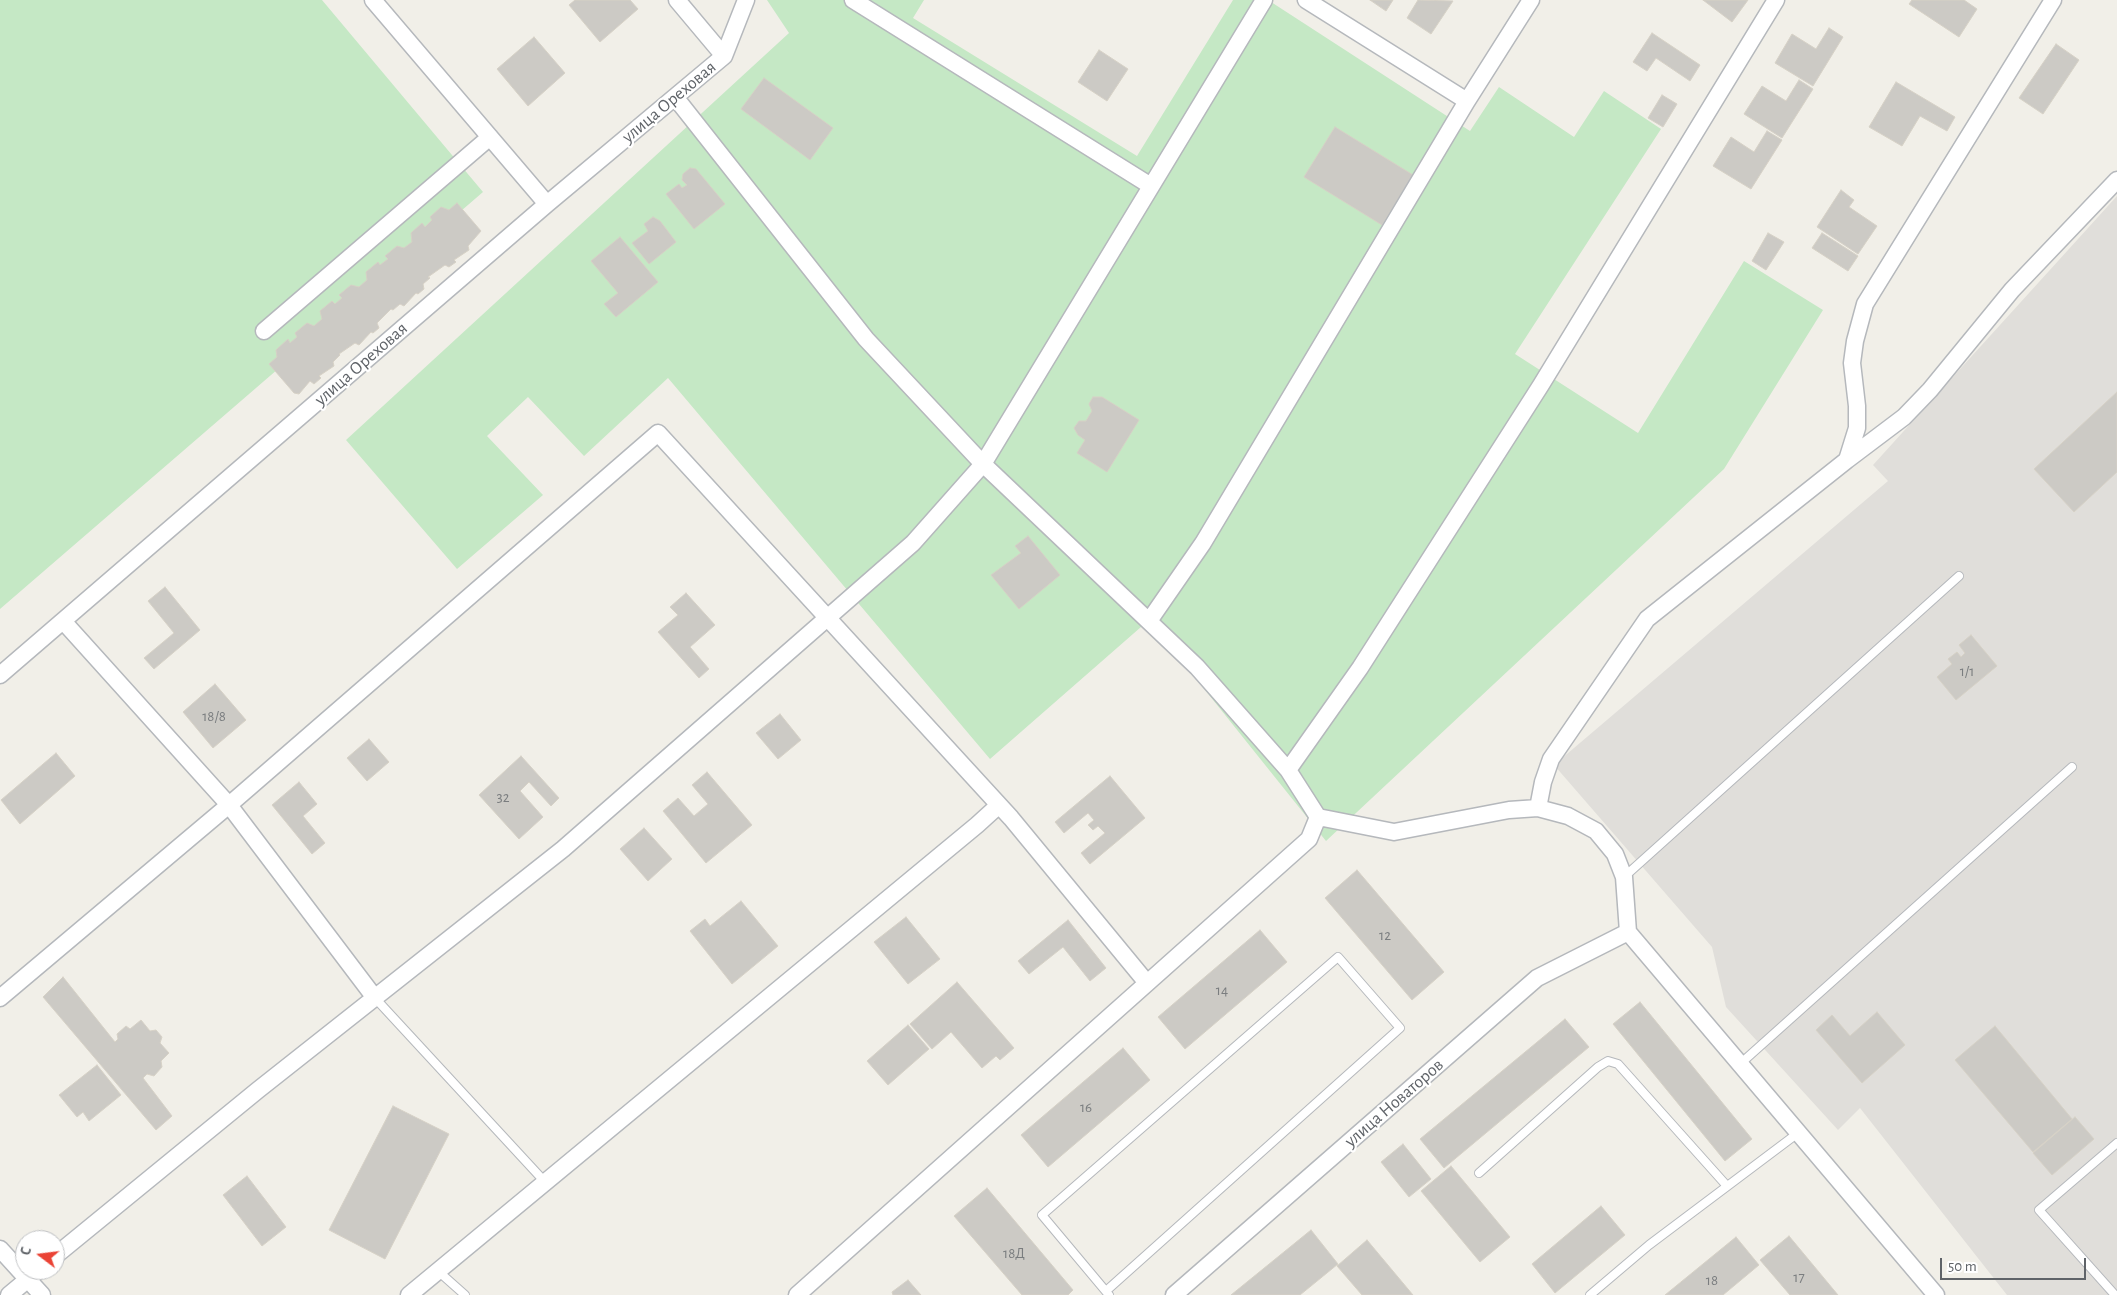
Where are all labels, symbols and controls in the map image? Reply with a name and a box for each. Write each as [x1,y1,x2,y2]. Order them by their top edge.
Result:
street label: улица Ореховая [617,56,721,148]
street label: улица Ореховая [310,318,412,410]
house number: 1/1 [1960,662,1974,680]
house number: 18/8 [202,707,226,725]
house number: 32 [496,788,510,806]
house number: 12 [1379,926,1391,944]
house number: 14 [1216,981,1228,999]
street label: улица Новаторов [1340,1054,1448,1152]
house number: 16 [1080,1098,1092,1116]
north arrow [15,1230,65,1280]
house number: 18Д [1003,1244,1025,1262]
text: С [19,1246,34,1257]
scale bar [1942,1248,2088,1280]
text: 50 m [1948,1259,1977,1274]
house number: 17 [1793,1268,1805,1286]
house number: 18 [1706,1271,1718,1289]

